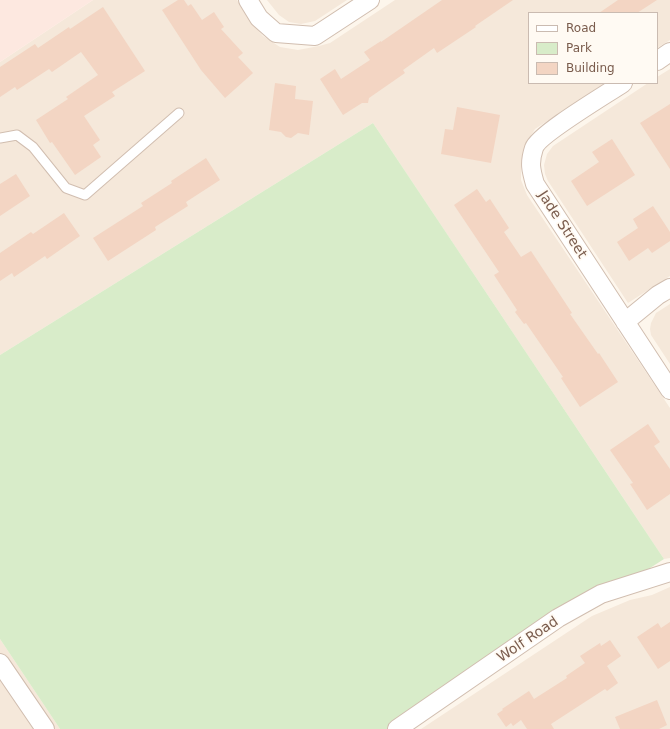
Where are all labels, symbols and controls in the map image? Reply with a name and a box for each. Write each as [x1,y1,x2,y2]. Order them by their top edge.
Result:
legend [528,12,658,84]
text: Road [566,21,596,35]
text: Park [566,41,592,55]
text: Building [566,61,615,75]
street label: Jade Street [534,188,590,262]
street label: Wolf Road [494,613,562,667]

